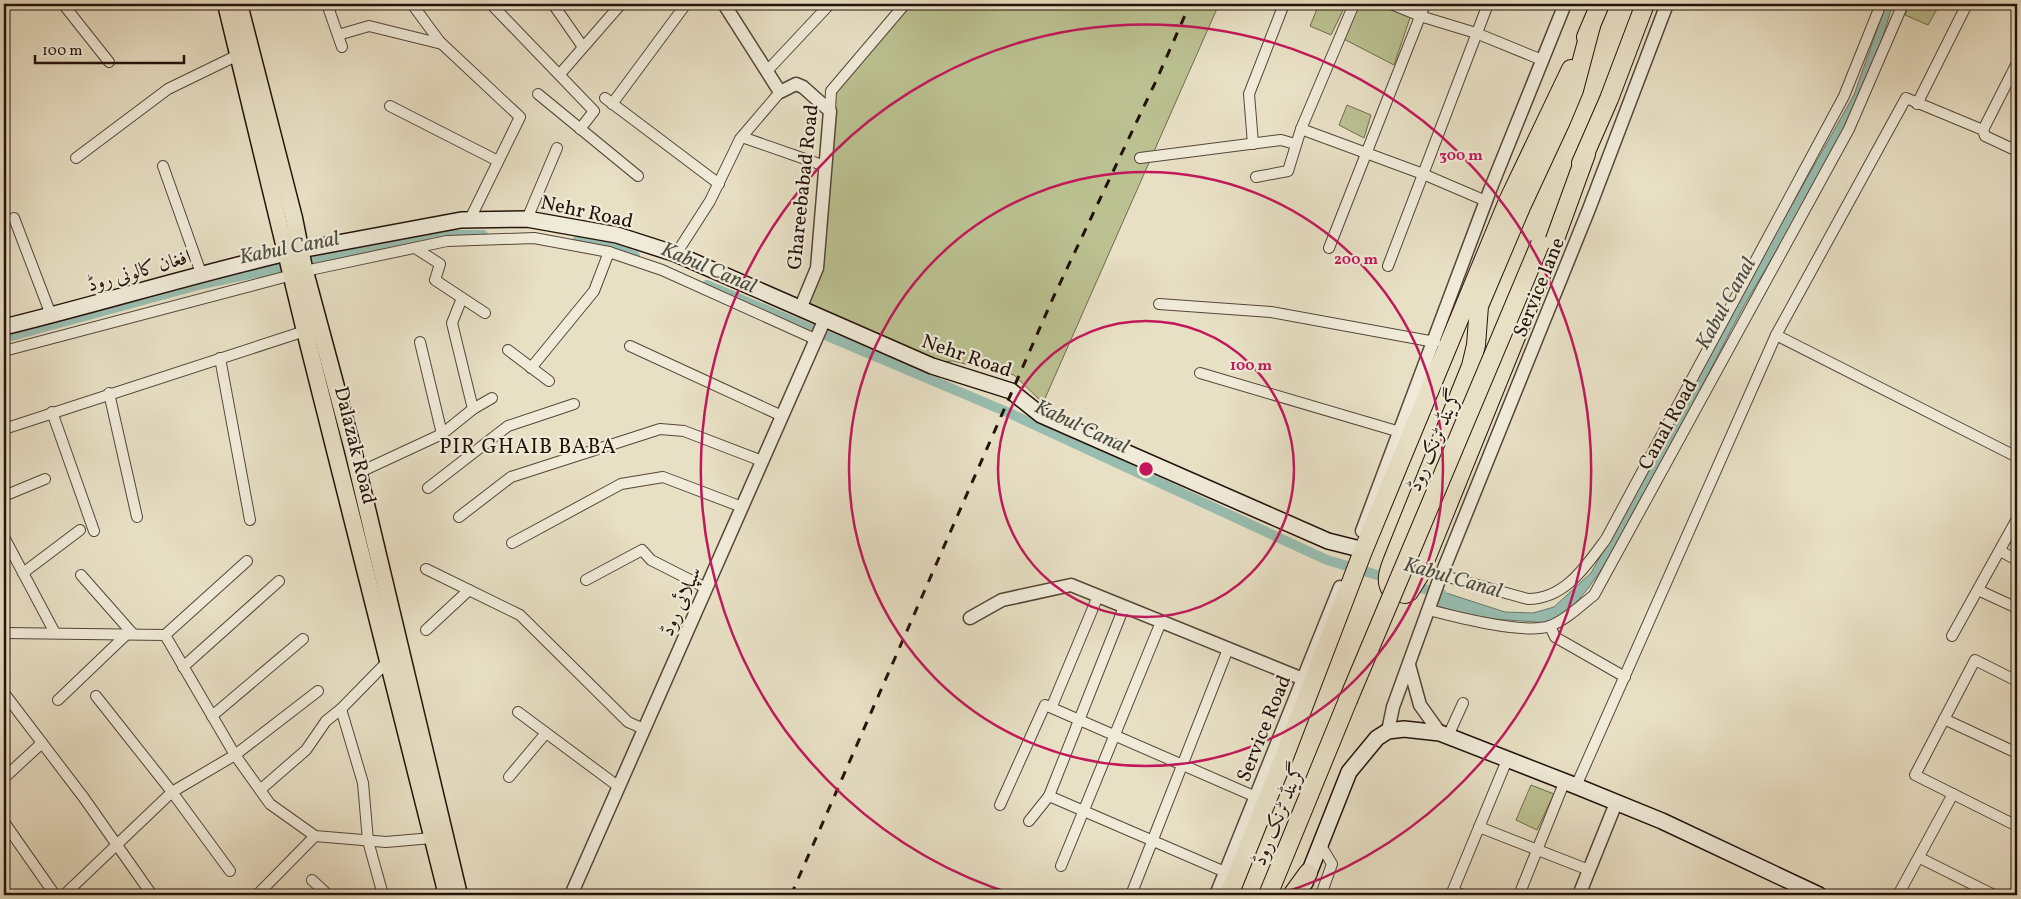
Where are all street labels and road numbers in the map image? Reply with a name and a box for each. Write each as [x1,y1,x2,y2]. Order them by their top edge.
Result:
street label: Ghareebabad Road [781,103,827,271]
street label: Nehr Road [538,190,635,236]
street label: Service lane [1507,234,1573,342]
street label: افغان کالونی روڈ [84,244,195,300]
street label: Nehr Road [917,328,1015,385]
street label: Canal Road [1632,374,1705,476]
street label: Dalazak Road [326,384,382,507]
street label: گرینڈ ٹرنک روڈ [1401,385,1470,496]
street label: سپلائی روڈ [654,562,710,641]
street label: Service Road [1231,671,1299,786]
street label: گرینڈ ٹرنک روڈ [1246,759,1313,870]

